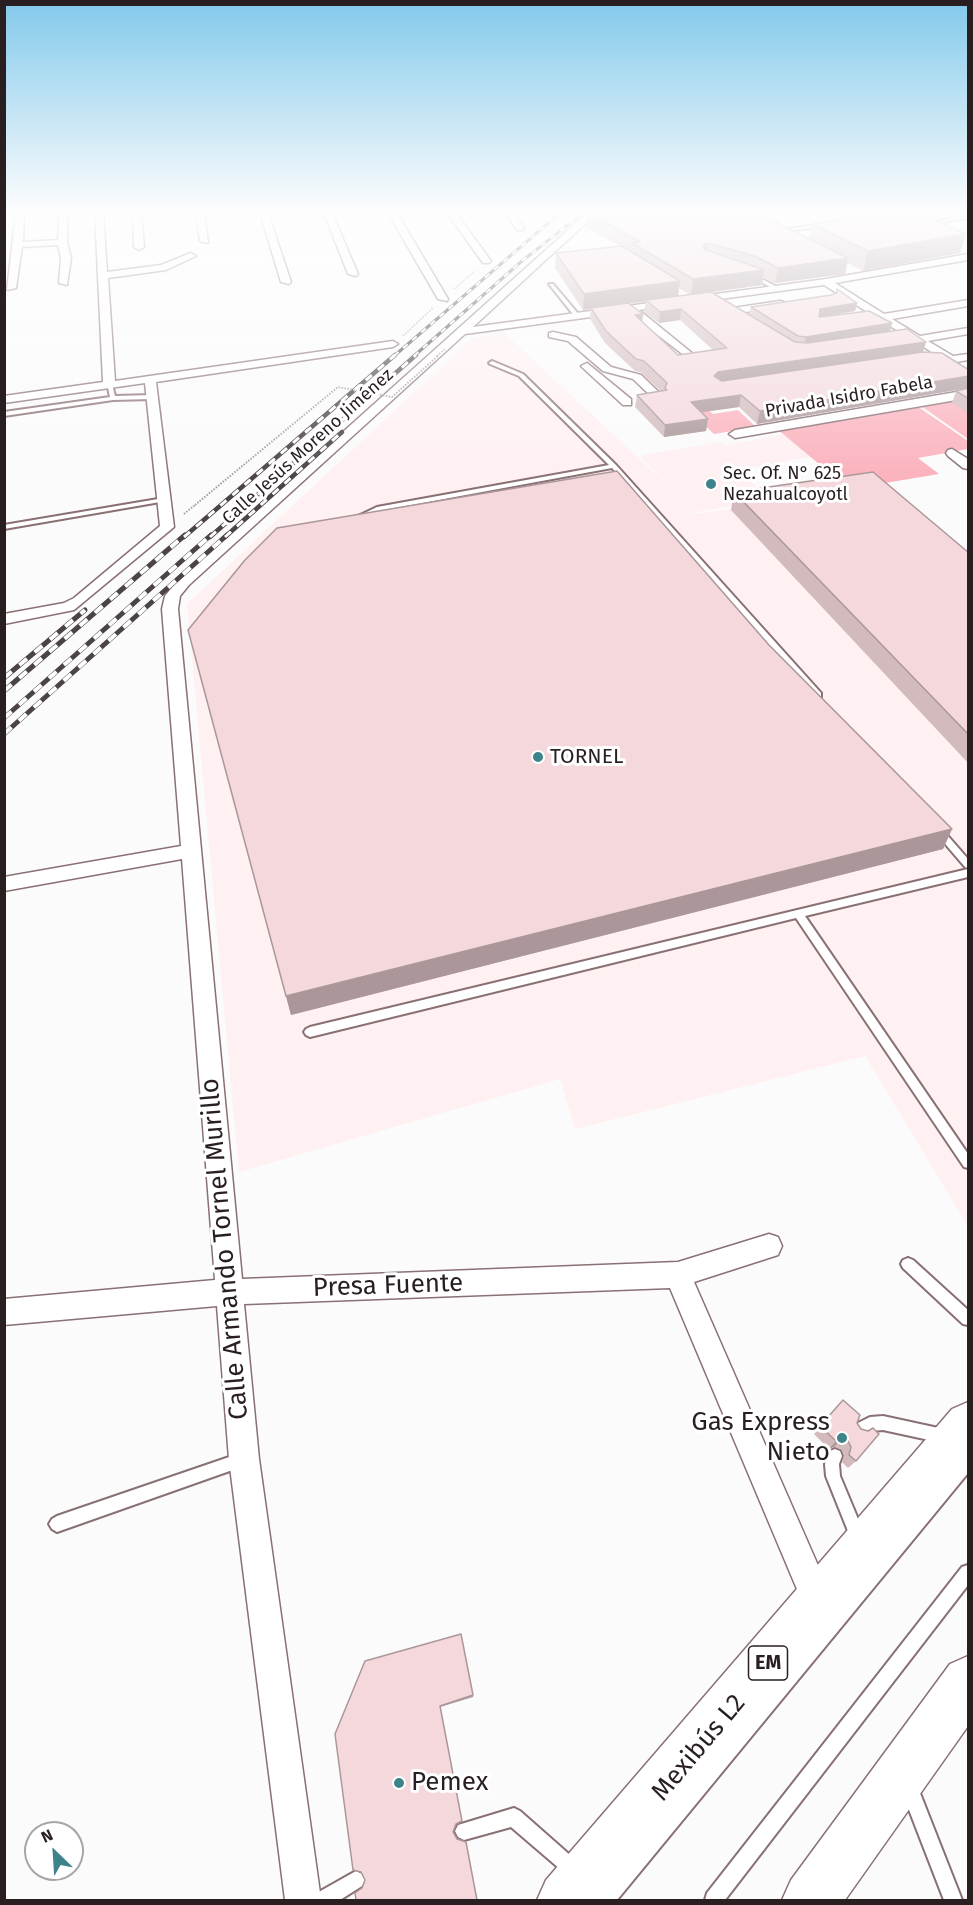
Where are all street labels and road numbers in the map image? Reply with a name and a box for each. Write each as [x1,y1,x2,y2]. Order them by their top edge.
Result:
street label: Calle Jesús Moreno Jiménez [218,365,398,529]
street label: Privada Isidro Fabela [763,372,935,422]
street label: Calle Armando Tornel Murillo [195,1077,255,1421]
street label: Presa Fuente [312,1268,464,1304]
road number: EM [748,1646,788,1680]
street label: Mexibús L2 [646,1689,752,1807]

